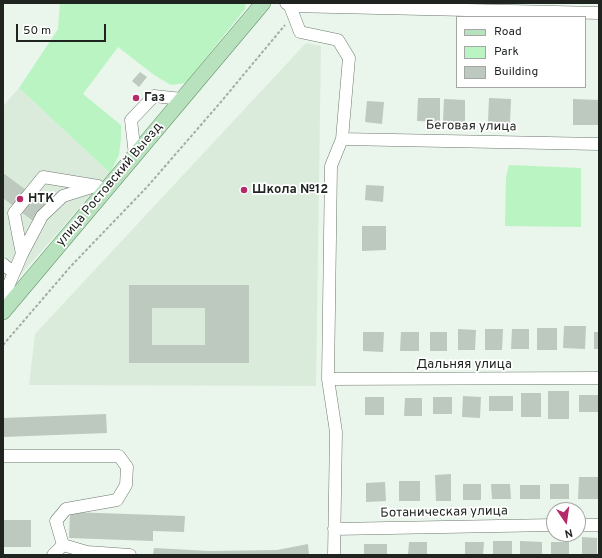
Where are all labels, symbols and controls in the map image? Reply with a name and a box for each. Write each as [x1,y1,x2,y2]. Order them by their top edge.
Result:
scale bar [18,16,108,42]
legend [456,16,586,88]
text: 50 m [23,23,51,39]
text: Road [494,24,522,40]
text: Park [494,44,519,60]
text: Building [494,64,538,80]
place label: Газ [144,90,165,106]
marker: Газ [131,93,141,103]
street label: Беговая улица [426,118,516,136]
street label: улица Ростовский Выезд [54,120,166,250]
place label: Школа №12 [252,182,328,198]
marker: Школа №12 [239,185,249,195]
place label: НТК [28,191,54,207]
marker: НТК [15,194,25,204]
street label: Дальняя улица [416,357,512,373]
north arrow [546,502,586,542]
street label: Ботаническая улица [380,504,508,522]
text: N [563,525,574,540]

